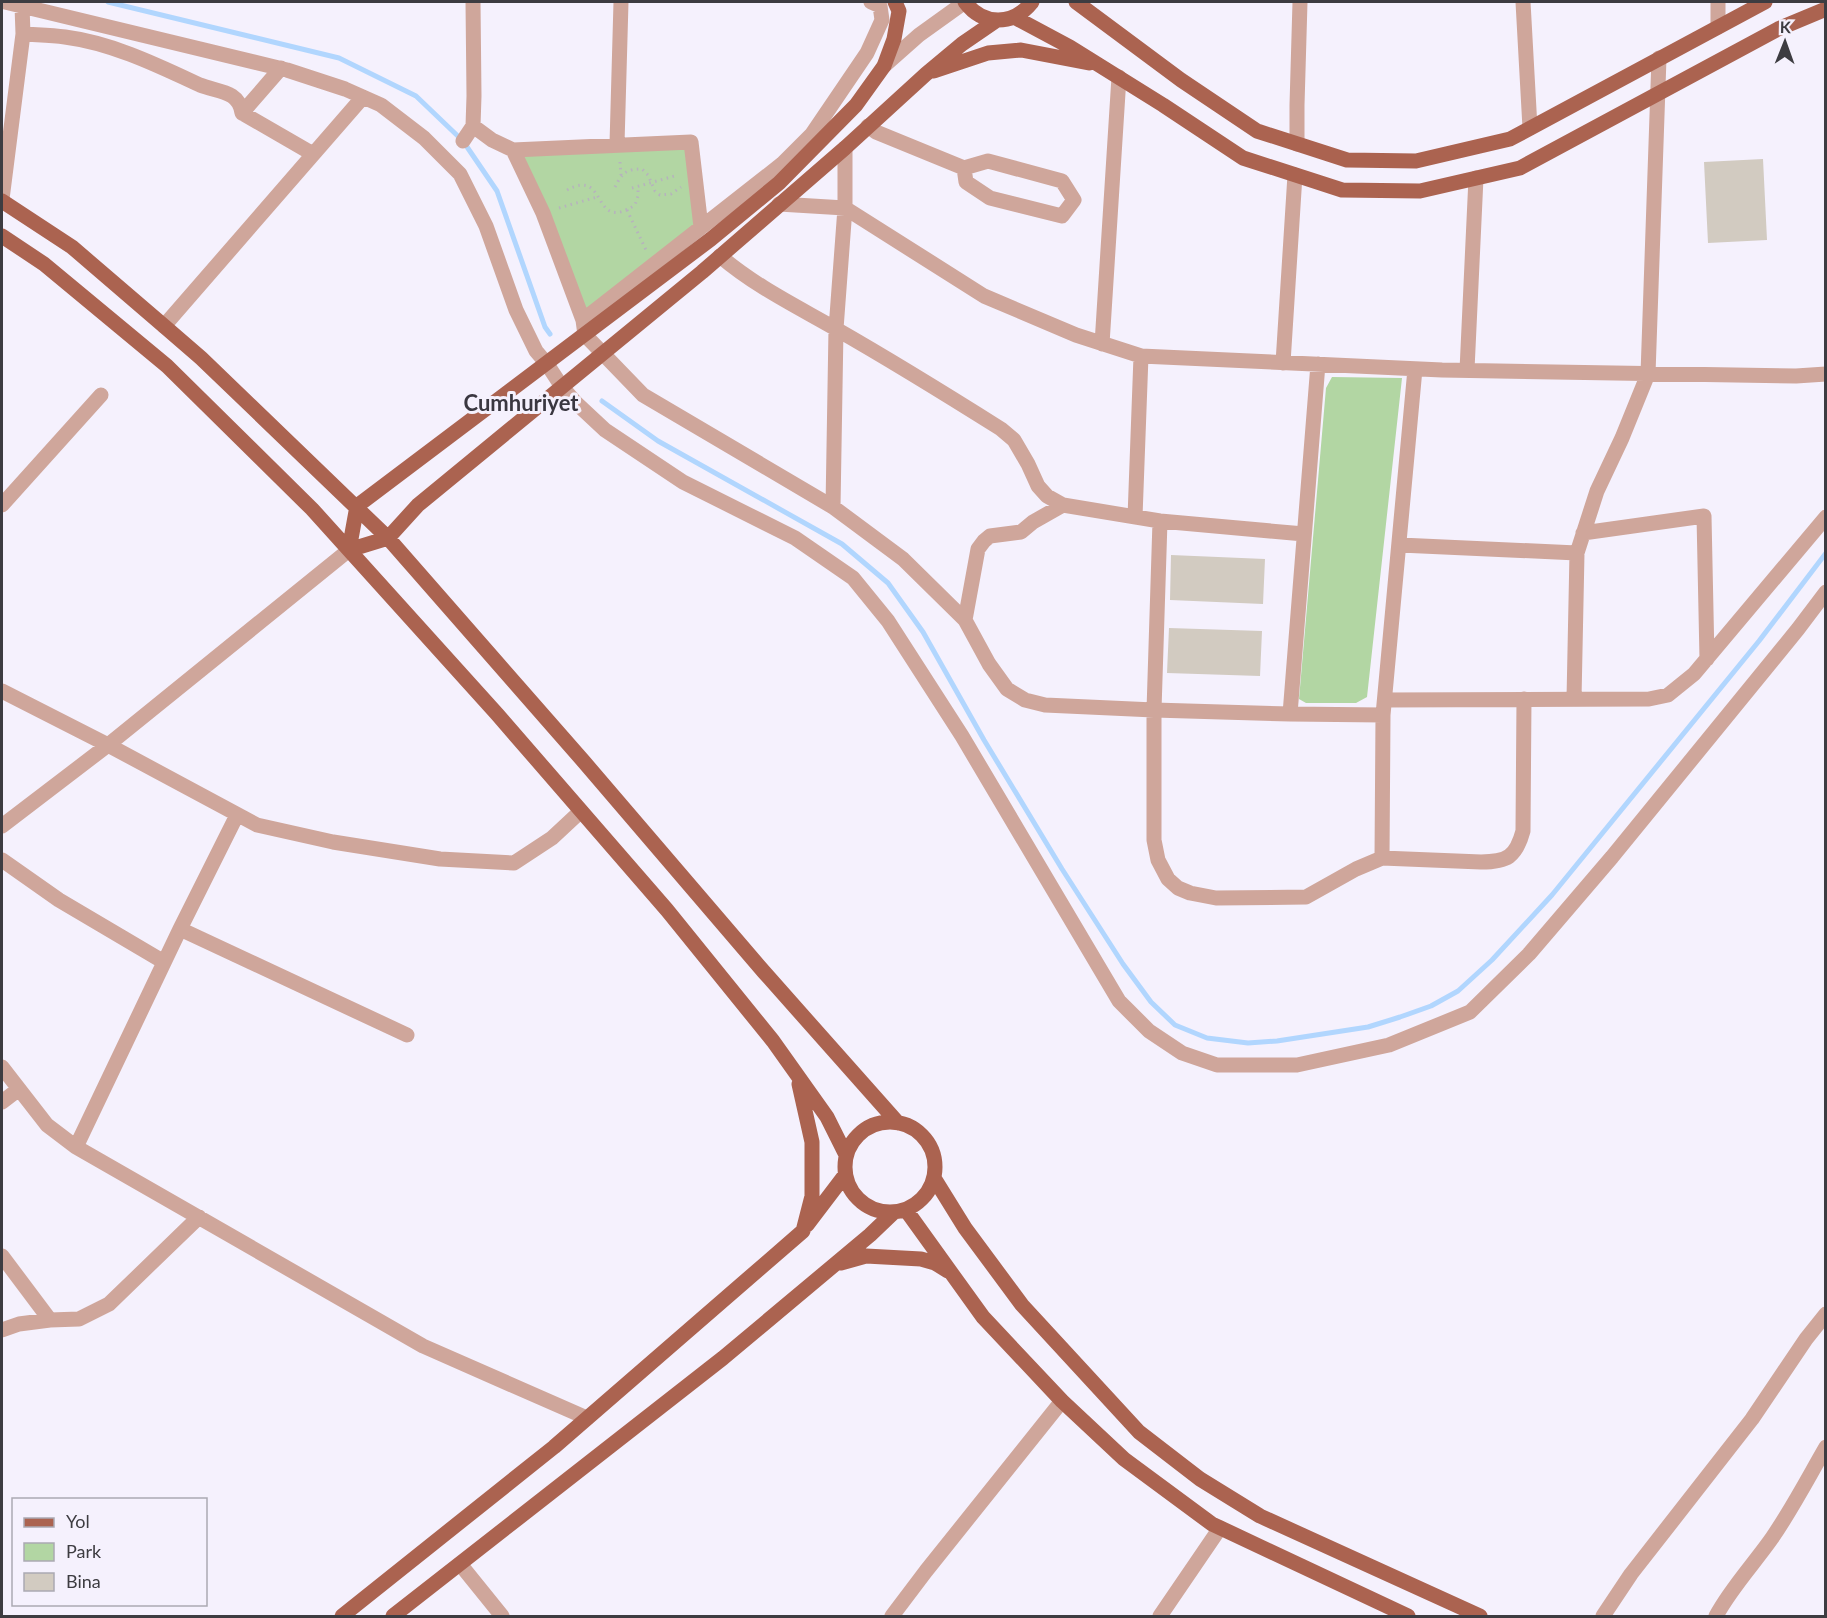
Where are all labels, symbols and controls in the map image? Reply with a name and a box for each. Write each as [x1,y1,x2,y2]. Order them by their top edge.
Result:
north arrow [1755,12,1815,72]
text: K [1780,17,1792,36]
district label: Cumhuriyet [464,389,579,416]
legend [12,1498,207,1606]
text: Yol [66,1510,90,1532]
text: Park [66,1540,102,1562]
text: Bina [66,1570,101,1592]

